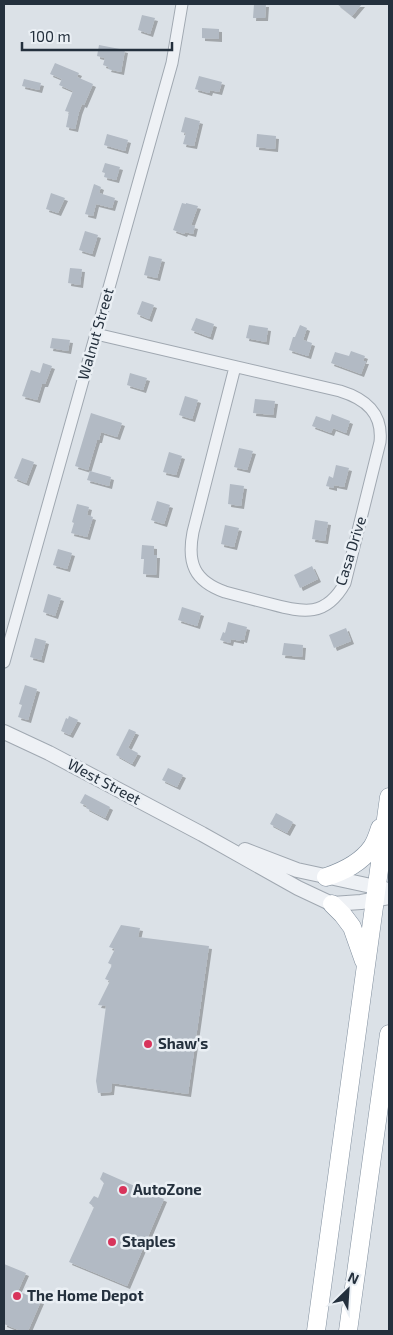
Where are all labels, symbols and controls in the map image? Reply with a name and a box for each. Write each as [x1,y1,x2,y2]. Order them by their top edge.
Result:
scale bar [22,20,172,52]
text: 100 m [30,27,71,45]
street label: Walnut Street [73,285,117,382]
street label: Casa Drive [331,514,369,588]
street label: West Street [65,754,144,808]
place label: Shaw's [158,1034,208,1052]
marker: Shaw's [142,1038,154,1050]
place label: AutoZone [133,1180,202,1198]
marker: AutoZone [117,1184,129,1196]
place label: Staples [122,1232,176,1250]
marker: Staples [106,1236,118,1248]
north arrow [323,1265,373,1315]
text: N [346,1268,362,1288]
place label: The Home Depot [27,1286,144,1304]
marker: The Home Depot [11,1290,23,1302]

